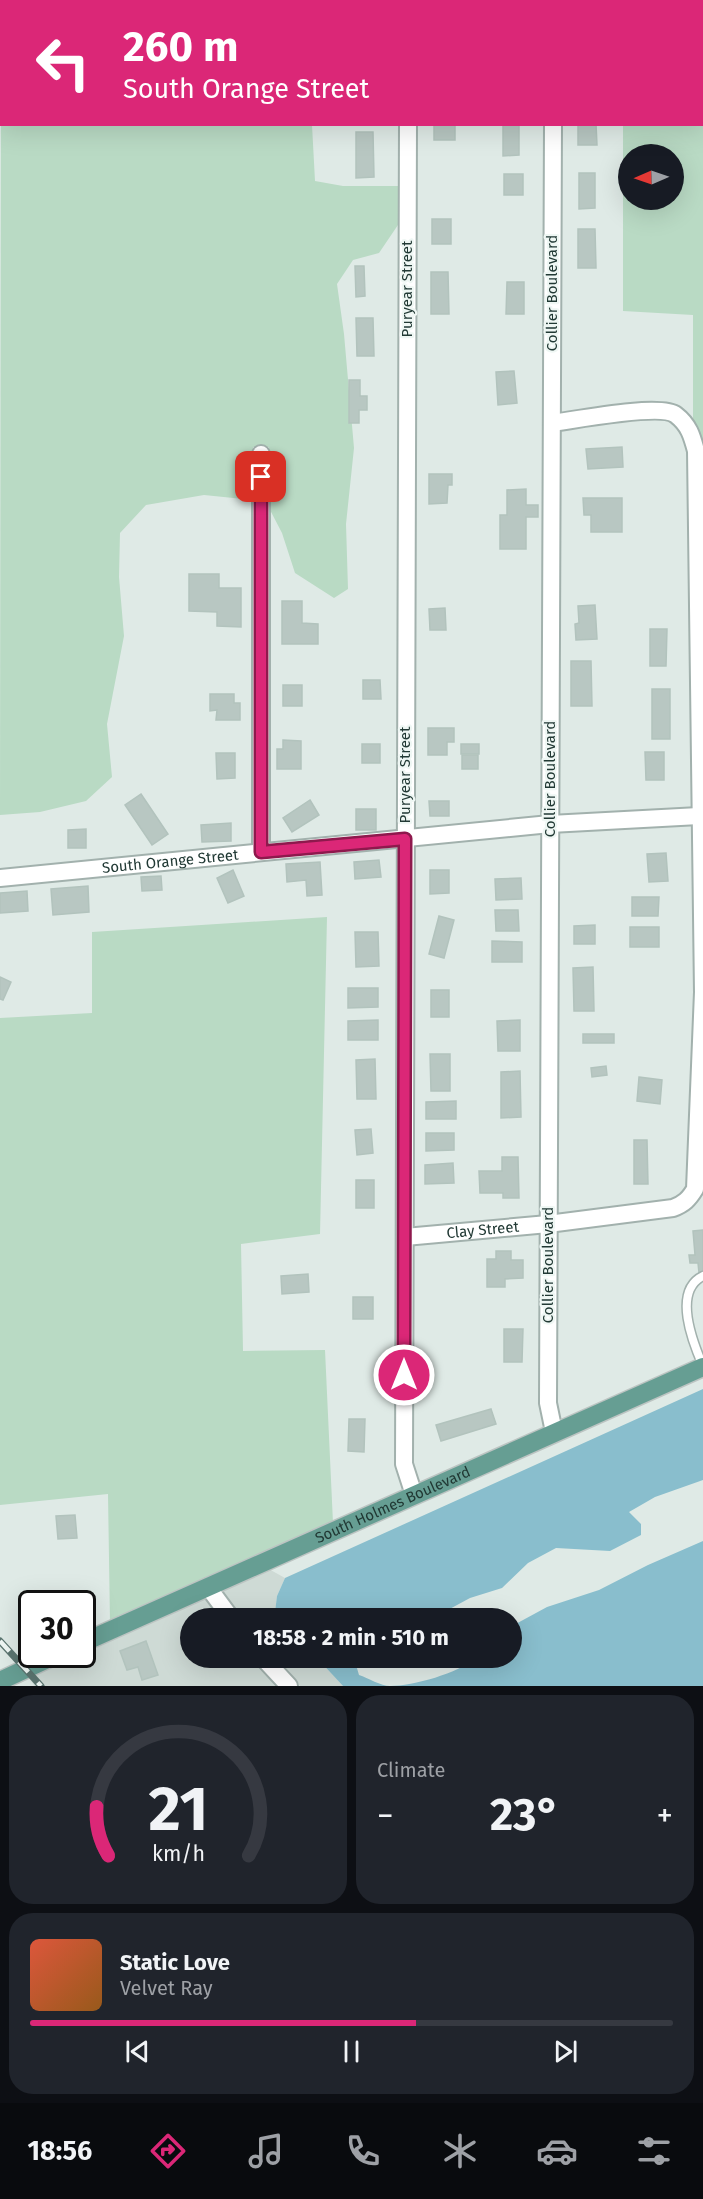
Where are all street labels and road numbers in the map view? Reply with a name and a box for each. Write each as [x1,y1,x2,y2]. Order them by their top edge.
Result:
street label: Collier Boulevard [543,235,561,351]
street label: Puryear Street [398,240,416,337]
street label: Collier Boulevard [541,721,559,837]
street label: Puryear Street [396,726,414,823]
street label: South Orange Street [101,846,240,877]
street label: Collier Boulevard [539,1207,557,1323]
street label: Clay Street [446,1218,520,1242]
street label: South Holmes Boulevard [312,1463,473,1547]

